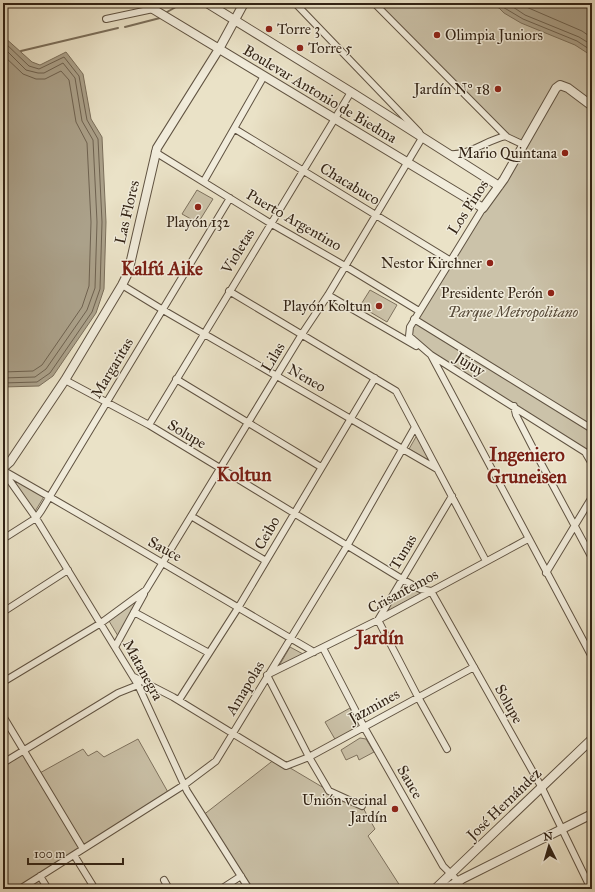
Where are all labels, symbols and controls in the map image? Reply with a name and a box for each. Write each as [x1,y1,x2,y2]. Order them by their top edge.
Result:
place label: Torre 3 [277,20,320,38]
marker: Torre 3 [264,24,274,34]
place label: Olimpia Juniors [445,26,543,45]
marker: Olimpia Juniors [432,30,442,40]
place label: Torre 5 [308,39,352,57]
street label: Boulevar Antonio de Biedma [240,41,401,147]
marker: Torre 5 [295,43,305,53]
place label: Jardín Nº 18 [412,80,490,99]
marker: Jardín Nº 18 [493,84,503,94]
place label: Mario Quintana [458,144,558,162]
marker: Mario Quintana [560,148,570,158]
street label: Chacabuco [317,159,384,209]
street label: Los Pinos [444,176,492,238]
street label: Las Flores [111,178,143,246]
street label: Puerto Argentino [243,185,345,255]
marker: Playón 132 [193,202,203,212]
place label: Playón 132 [166,213,231,231]
street label: Violetas [217,225,258,278]
place label: Nestor Kirchner [381,254,482,272]
district label: Kalfú Aike [121,257,203,280]
marker: Nestor Kirchner [485,258,495,268]
place label: Presidente Perón [441,284,543,302]
marker: Presidente Perón [546,288,556,298]
place label: Playón Koltun [283,297,371,315]
marker: Playón Koltun [374,301,384,311]
park label: Parque Metropolitano [448,303,579,322]
street label: Margaritas [87,334,137,402]
street label: Lilas [257,339,289,375]
street label: Jujuy [449,347,489,382]
street label: Neneo [285,360,329,396]
street label: Solupe [164,415,210,453]
district label: Ingeniero Gruneisen [487,443,568,488]
district label: Koltun [216,463,272,486]
street label: Ceibo [250,513,284,553]
street label: Tunas [386,531,420,573]
street label: Sauce [145,533,185,565]
street label: Crisantemos [365,565,441,617]
district label: Jardín [353,626,404,650]
street label: Matanegra [119,636,167,704]
street label: Amapolas [221,658,268,719]
street label: Solupe [491,681,527,727]
street label: Jazmines [344,685,403,729]
street label: Sauce [393,762,427,802]
street label: José Hernández [462,764,546,846]
place label: Unión vecinal Jardín [302,791,388,827]
marker: Unión vecinal Jardín [390,804,400,814]
north arrow [529,826,569,866]
text: N [543,830,554,843]
scale bar [28,840,123,866]
text: 100 m [34,847,65,861]

